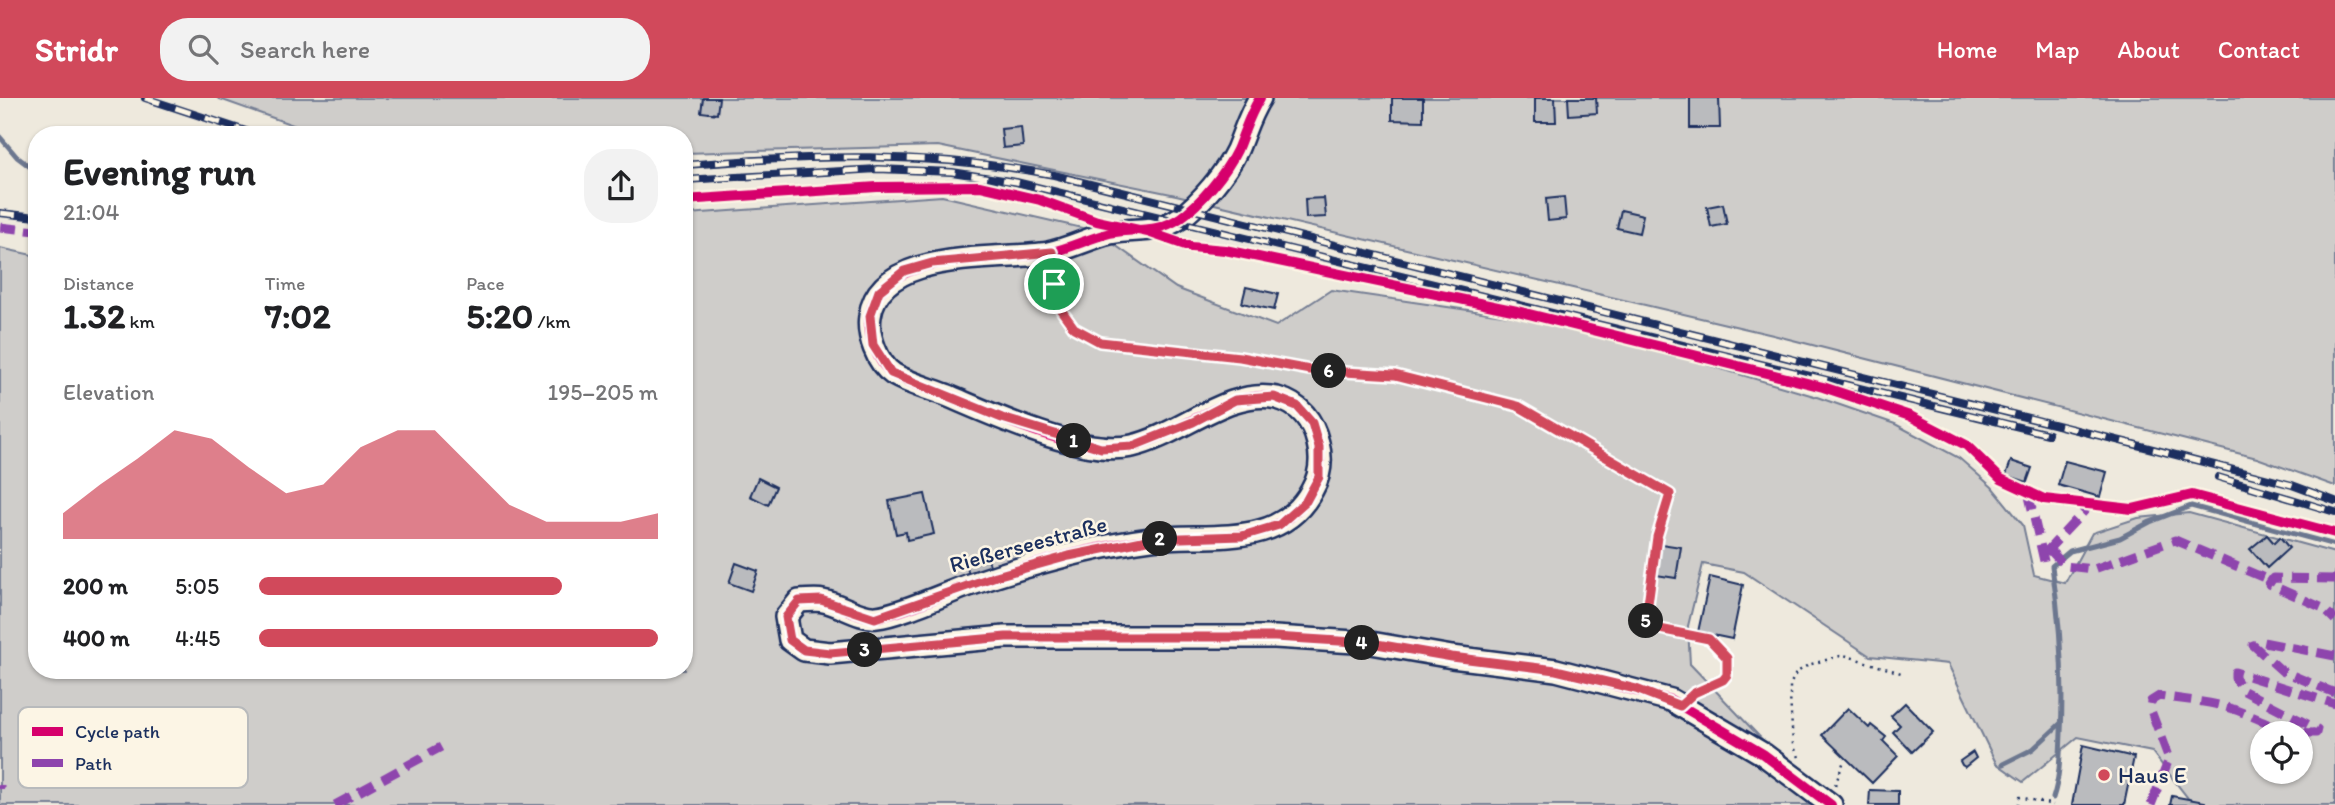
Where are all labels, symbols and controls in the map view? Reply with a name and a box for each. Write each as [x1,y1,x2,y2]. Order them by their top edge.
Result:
search box [160,18,650,81]
text: Stridr [35,30,118,69]
icon: search [184,30,222,68]
text: Search here [240,33,370,65]
text: Home [1937,35,1997,64]
text: Map [2035,35,2079,64]
text: About [2117,35,2180,64]
text: Contact [2218,35,2300,64]
text: Evening run [63,149,256,195]
button: share [584,149,658,223]
text: 21:04 [63,198,119,226]
pin [1024,254,1084,314]
icon: arrive [1035,265,1073,303]
text: Distance [63,272,134,295]
text: Time [265,272,305,295]
text: Pace [466,272,504,295]
text: 1.32 [63,295,125,337]
text: 7:02 [265,295,331,337]
text: 5:20 [466,295,533,337]
text: km [125,310,155,333]
text: /km [533,310,571,333]
pin: 6 [1312,354,1346,388]
text: 6 [1323,359,1334,382]
text: Elevation [63,378,154,406]
text: 195–205 m [548,378,658,406]
pin: 1 [1056,424,1092,458]
text: 1 [1069,429,1078,452]
street label: Rießerseestraße [946,510,1110,578]
pin: 2 [1142,522,1178,556]
text: 2 [1155,527,1165,550]
text: 200 m [63,572,128,600]
text: 5:05 [175,572,219,600]
pin: 5 [1628,603,1664,638]
text: 5 [1641,609,1650,632]
text: 400 m [63,624,130,652]
text: 4:45 [175,624,220,652]
pin: 4 [1344,626,1380,660]
text: 4 [1356,631,1367,654]
pin: 3 [848,632,882,668]
text: 3 [859,638,870,661]
legend [18,707,248,788]
text: Cycle path [75,720,160,743]
map controls [2250,721,2313,784]
button: locate [2250,721,2313,784]
text: Path [75,752,112,775]
place label: Haus E [2118,761,2187,789]
marker: Haus E [2096,767,2112,783]

